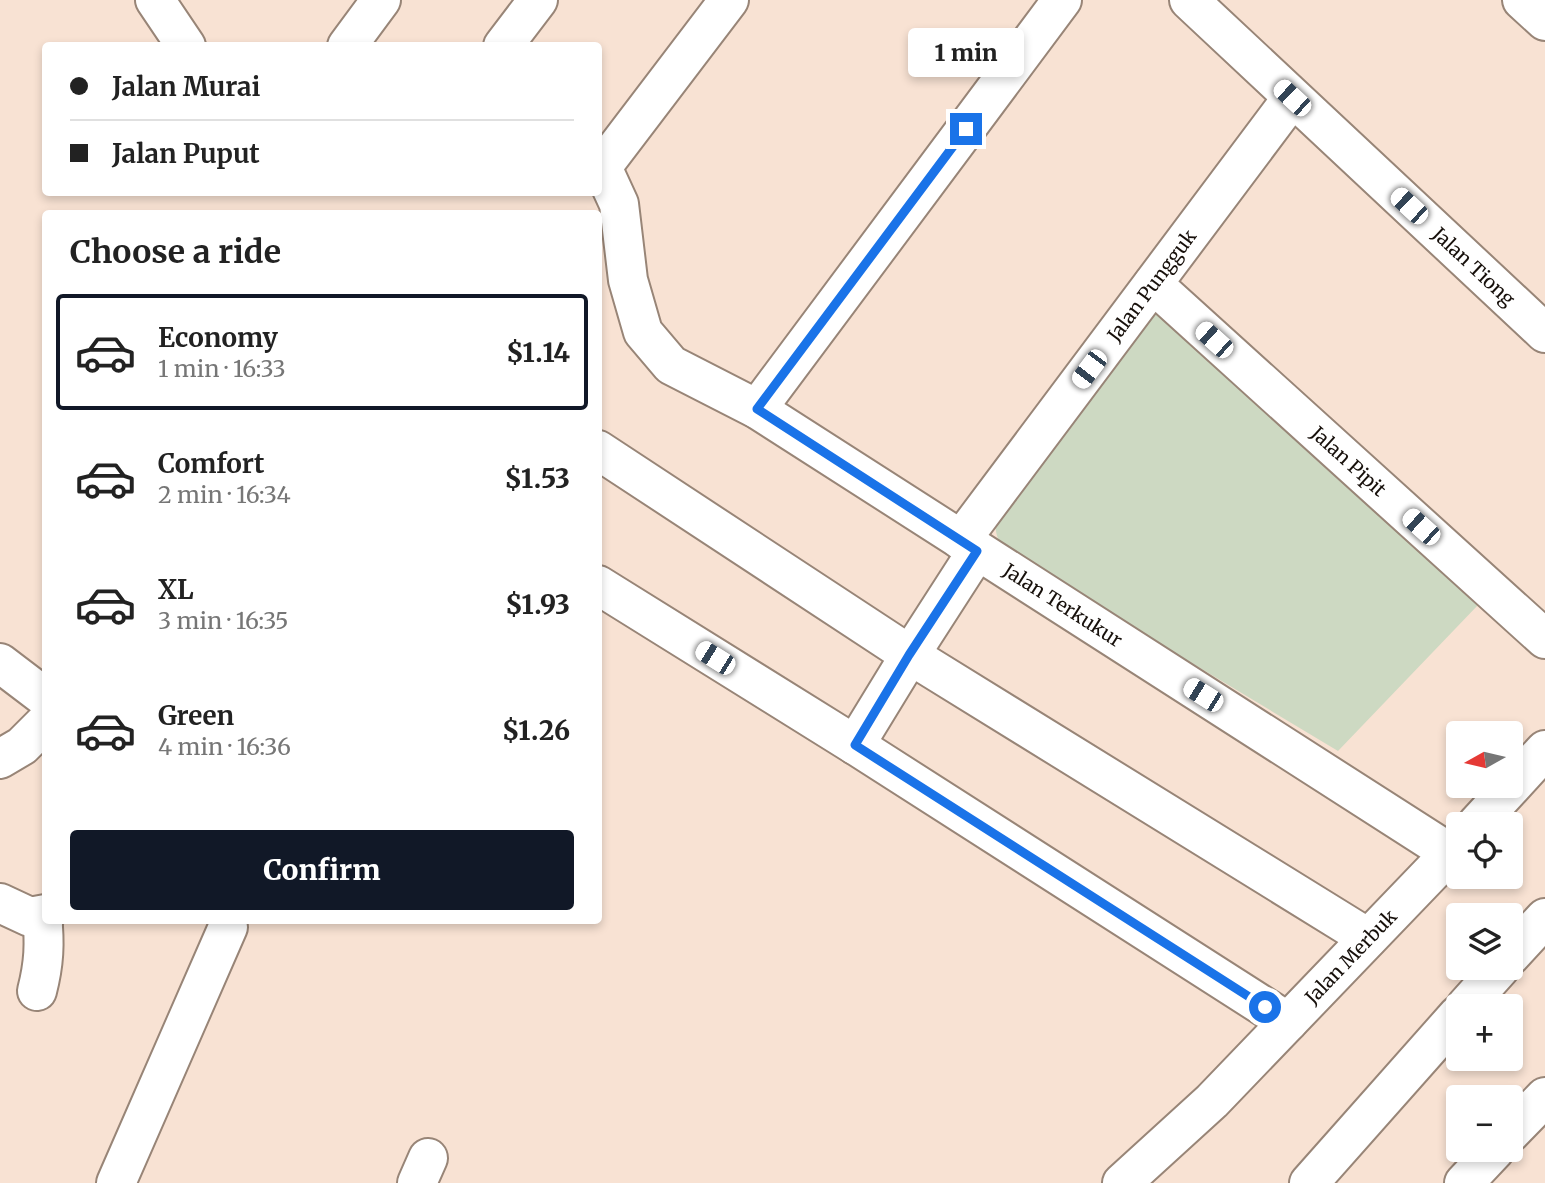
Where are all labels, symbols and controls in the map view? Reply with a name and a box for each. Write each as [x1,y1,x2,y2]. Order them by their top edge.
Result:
callout: 1 min [908,27,1024,76]
text: 1 min [934,38,998,67]
text: Jalan Murai [112,70,260,103]
car [1270,76,1315,120]
route end [950,113,982,145]
text: Jalan Puput [112,137,260,170]
car [1387,184,1432,228]
street label: Jalan Tiong [1427,221,1520,311]
street label: Jalan Pungguk [1101,225,1201,347]
text: Choose a ride [70,232,281,272]
car [1192,318,1237,362]
icon: car [74,321,137,384]
text: Economy [158,321,278,354]
text: $1.14 [506,336,570,369]
car [1068,346,1111,392]
text: 1 min · 16:33 [158,354,286,383]
street label: Jalan Pipit [1305,420,1392,502]
icon: car [74,447,137,510]
text: Comfort [158,447,264,480]
text: $1.53 [505,462,570,495]
text: 2 min · 16:34 [158,480,291,509]
car [1399,505,1444,549]
street label: Jalan Terkukur [998,557,1127,652]
icon: car [74,573,137,636]
text: XL [158,573,194,606]
text: $1.93 [505,588,570,621]
text: 3 min · 16:35 [158,606,288,635]
car [692,638,739,678]
car [1180,675,1227,715]
icon: car [74,699,137,762]
text: Green [158,699,234,732]
text: $1.26 [502,714,570,747]
north arrow [1446,721,1522,798]
map controls [1446,721,1523,1162]
text: 4 min · 16:36 [158,732,291,761]
button: locate [1446,812,1523,889]
button: Confirm [70,830,574,910]
button: layers [1446,903,1523,980]
street label: Jalan Merbuk [1299,904,1402,1010]
route start [1249,991,1281,1023]
button: + [1446,994,1523,1071]
button: − [1446,1085,1523,1162]

